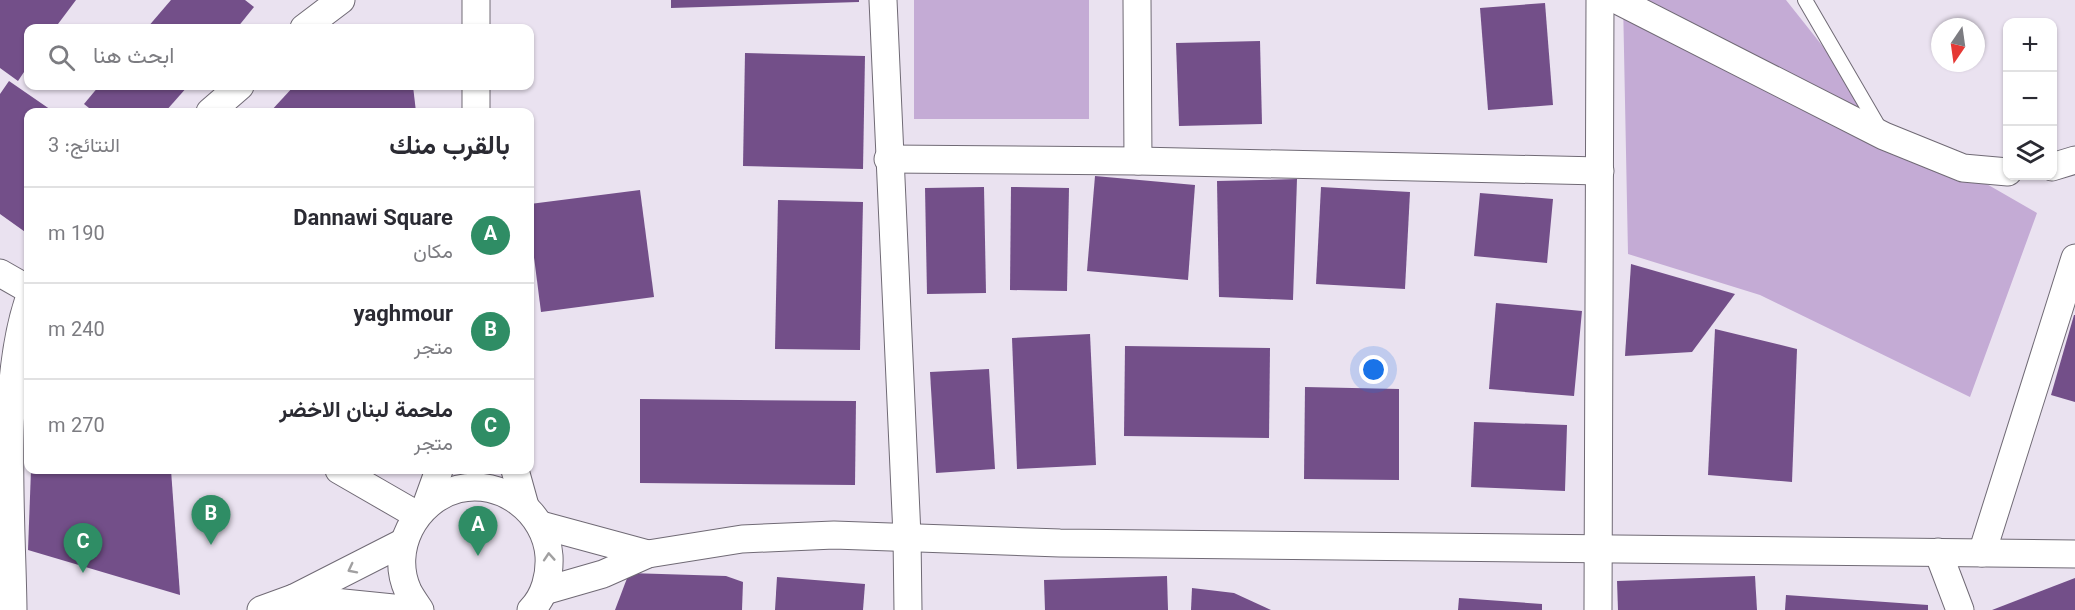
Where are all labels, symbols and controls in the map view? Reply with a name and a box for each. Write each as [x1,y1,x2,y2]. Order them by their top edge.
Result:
north arrow [1931,18,1985,72]
map controls [2003,18,2057,180]
button: + [2003,18,2057,72]
search box [24,24,534,90]
text: ابحث هنا [93,40,174,75]
icon: search [45,41,78,74]
button: − [2003,72,2057,126]
button: layers [2003,126,2057,180]
text: بالقرب منك [389,127,510,168]
text: النتائج: 3 [48,131,120,163]
text: Dannawi Square [293,202,453,237]
text: 190 m [48,219,105,251]
text: A [484,219,497,251]
text: مكان [413,237,453,269]
text: yaghmour [354,298,453,333]
text: 240 m [48,315,105,347]
text: B [484,315,497,347]
text: متجر [414,333,453,365]
your location [1359,355,1388,384]
text: ملحمة لبنان الاخضر [279,394,453,429]
text: 270 m [48,411,105,443]
text: C [484,411,497,443]
text: متجر [414,429,453,461]
pin: B [192,496,230,545]
pin: A [458,506,498,556]
pin: C [64,524,103,573]
one-way arrow [543,552,556,561]
one-way arrow [347,561,358,573]

